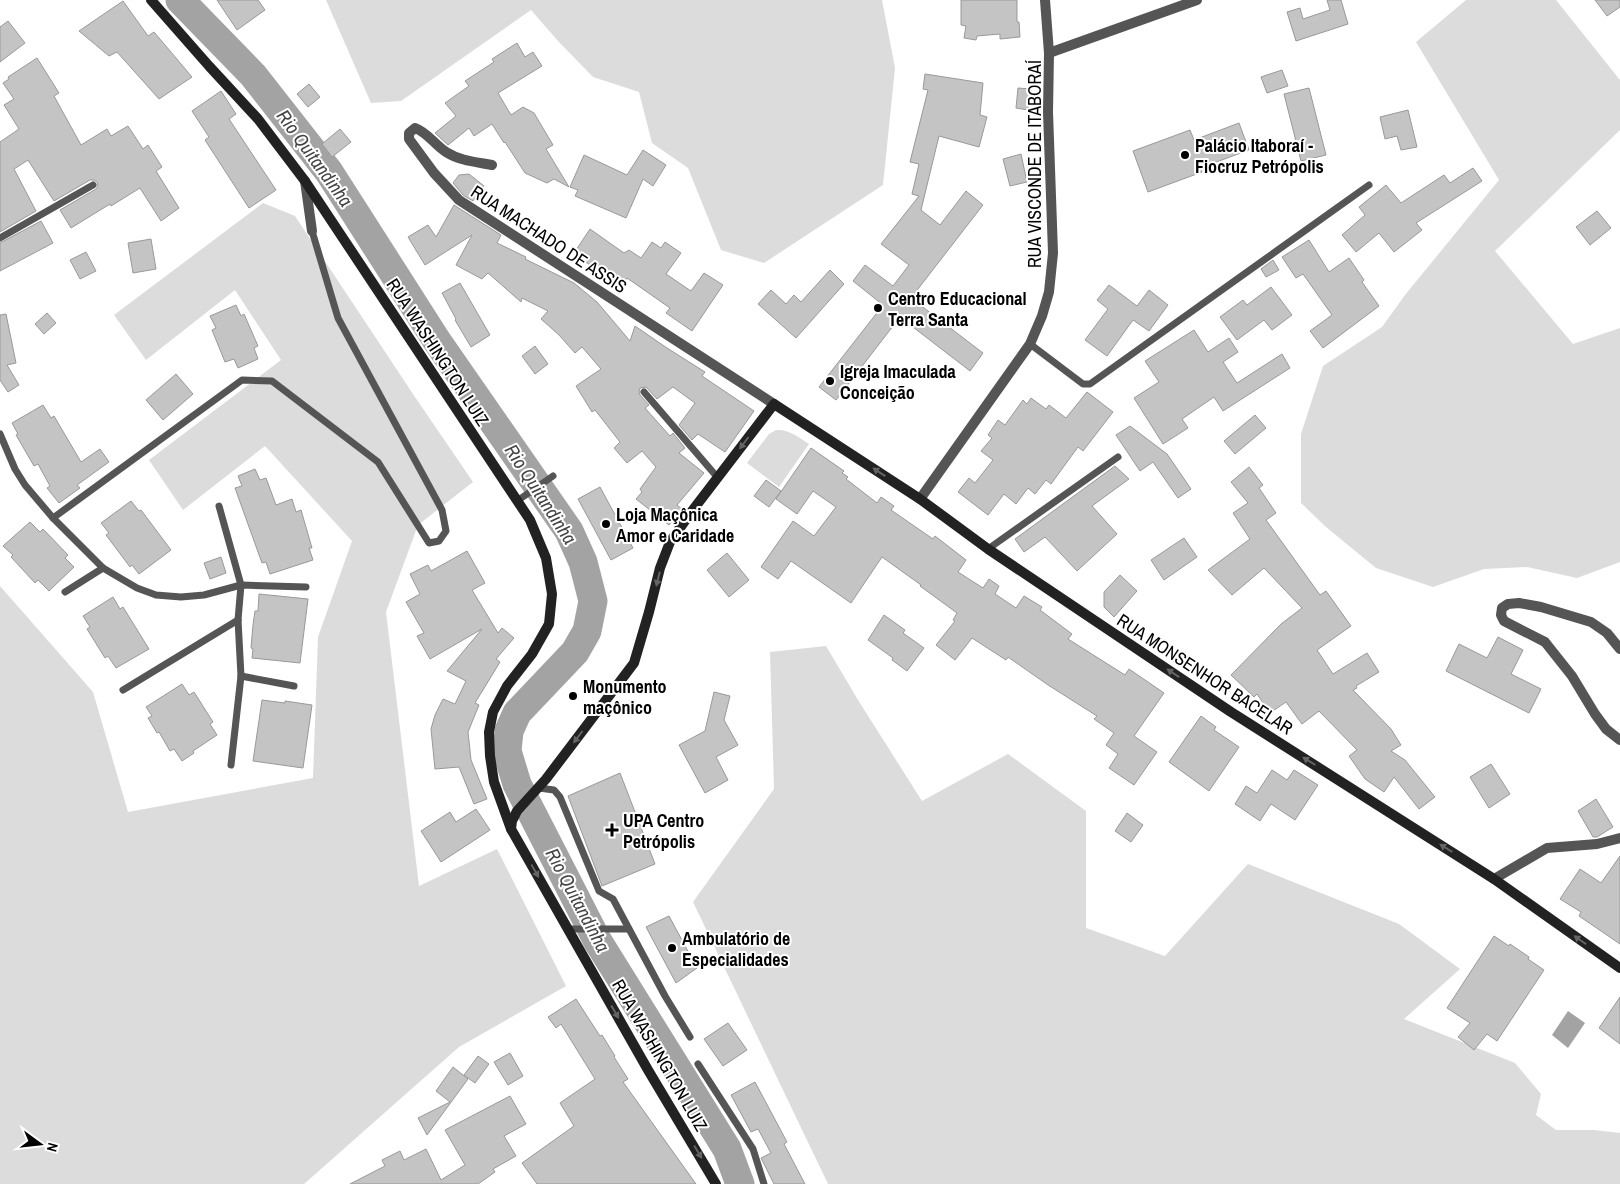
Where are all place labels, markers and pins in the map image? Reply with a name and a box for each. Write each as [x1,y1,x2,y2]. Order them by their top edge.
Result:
place label: Palácio Itaboraí - Fiocruz Petrópolis [1195,133,1324,179]
marker: Palácio Itaboraí - Fiocruz Petrópolis [1179,149,1191,161]
place label: Centro Educacional Terra Santa [888,286,1027,332]
marker: Centro Educacional Terra Santa [872,302,884,314]
place label: Igreja Imaculada Conceição [840,359,956,405]
marker: Igreja Imaculada Conceição [824,375,836,387]
place label: Loja Maçônica Amor e Caridade [616,502,734,548]
marker: Loja Maçônica Amor e Caridade [600,518,612,530]
place label: Monumento maçônico [583,674,667,720]
marker: Monumento maçônico [567,690,579,702]
place label: UPA Centro Petrópolis [623,808,704,854]
marker: UPA Centro Petrópolis [605,823,619,837]
place label: Ambulatório de Especialidades [682,926,790,972]
marker: Ambulatório de Especialidades [666,942,678,954]

